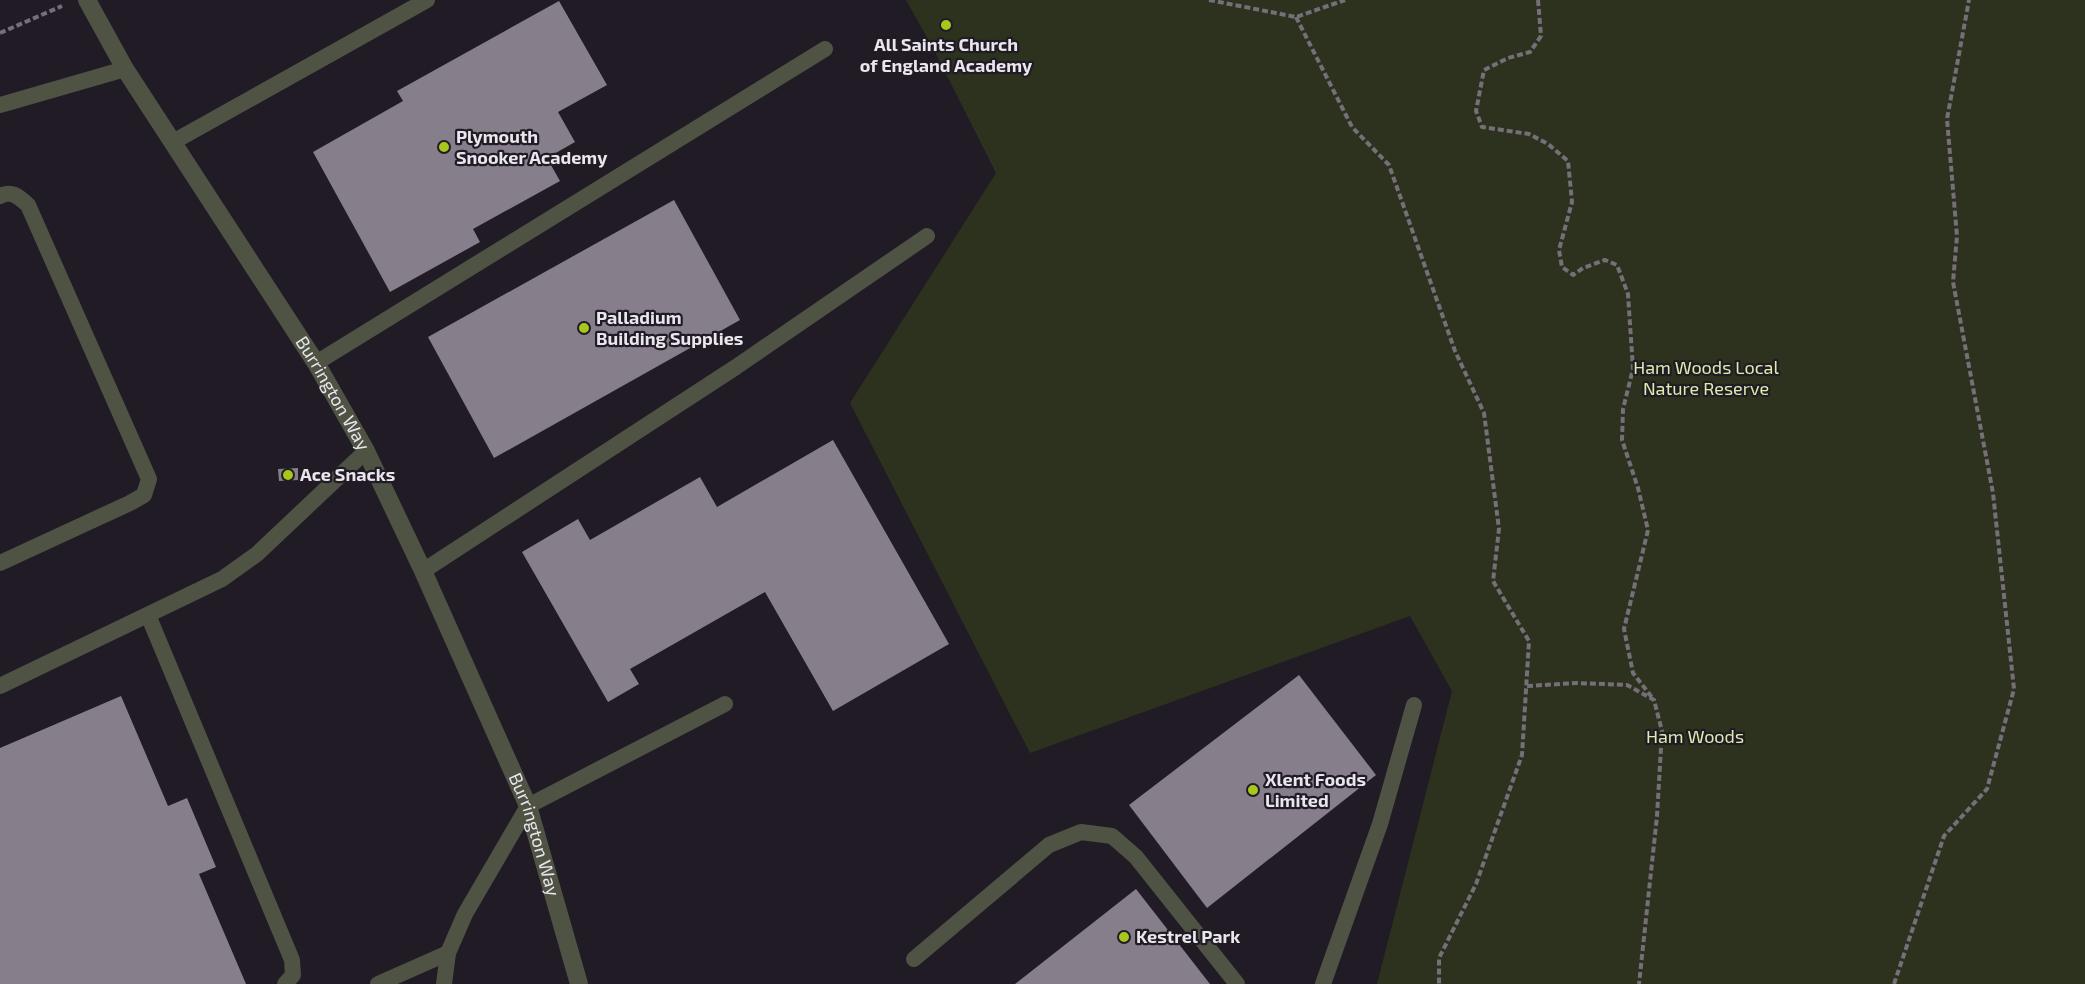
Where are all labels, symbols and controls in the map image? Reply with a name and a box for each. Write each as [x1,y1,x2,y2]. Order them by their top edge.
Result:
marker: All Saints Church of England Academy [939,18,953,32]
place label: All Saints Church of England Academy [860,33,1033,76]
place label: Plymouth Snooker Academy [456,125,608,168]
marker: Plymouth Snooker Academy [437,140,451,154]
place label: Palladium Building Supplies [596,306,743,349]
marker: Palladium Building Supplies [577,321,591,335]
street label: Burrington Way [291,332,376,454]
park label: Ham Woods Local Nature Reserve [1633,356,1779,399]
place label: Ace Snacks [300,463,395,485]
marker: Ace Snacks [281,468,295,482]
park label: Ham Woods [1646,725,1744,747]
place label: Xlent Foods Limited [1265,768,1366,811]
street label: Burrington Way [505,769,565,899]
marker: Xlent Foods Limited [1246,783,1260,797]
place label: Kestrel Park [1136,925,1240,947]
marker: Kestrel Park [1117,930,1131,944]

